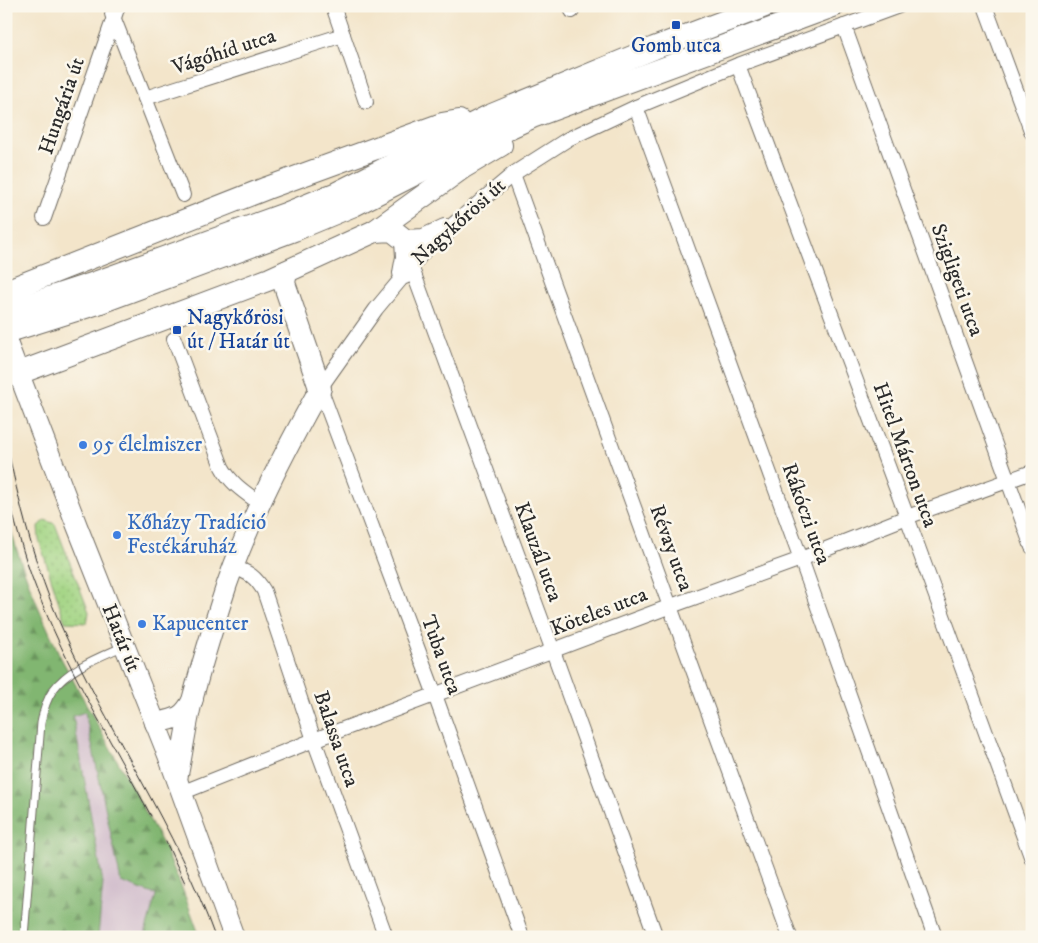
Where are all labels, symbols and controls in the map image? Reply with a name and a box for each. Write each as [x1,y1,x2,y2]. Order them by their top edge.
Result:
marker: Gomb utca [670,19,682,31]
street label: Vágóhíd utca [168,23,279,81]
place label: Gomb utca [631,33,721,59]
street label: Hungária út [33,54,91,158]
street label: Nagykőrösi út [406,173,512,271]
street label: Szigligeti utca [925,220,989,340]
place label: Nagykőrösi út / Határ út [187,305,290,355]
marker: Nagykőrösi út / Határ út [171,324,183,336]
street label: Hitel Márton utca [867,379,943,531]
place label: 95 élelmiszer [92,432,202,458]
marker: 95 élelmiszer [77,439,89,451]
street label: Rákóczi utca [776,460,836,568]
street label: Klauzál utca [508,499,568,605]
street label: Révay utca [643,501,699,595]
place label: Kőházy Tradíció Festékáruház [127,510,266,560]
marker: Kőházy Tradíció Festékáruház [111,529,123,541]
street label: Köteles utca [547,582,651,642]
street label: Határ út [96,600,147,676]
place label: Kapucenter [152,611,248,637]
street label: Tuba utca [415,612,467,698]
marker: Kapucenter [136,618,148,630]
street label: Balassa utca [307,688,365,790]

